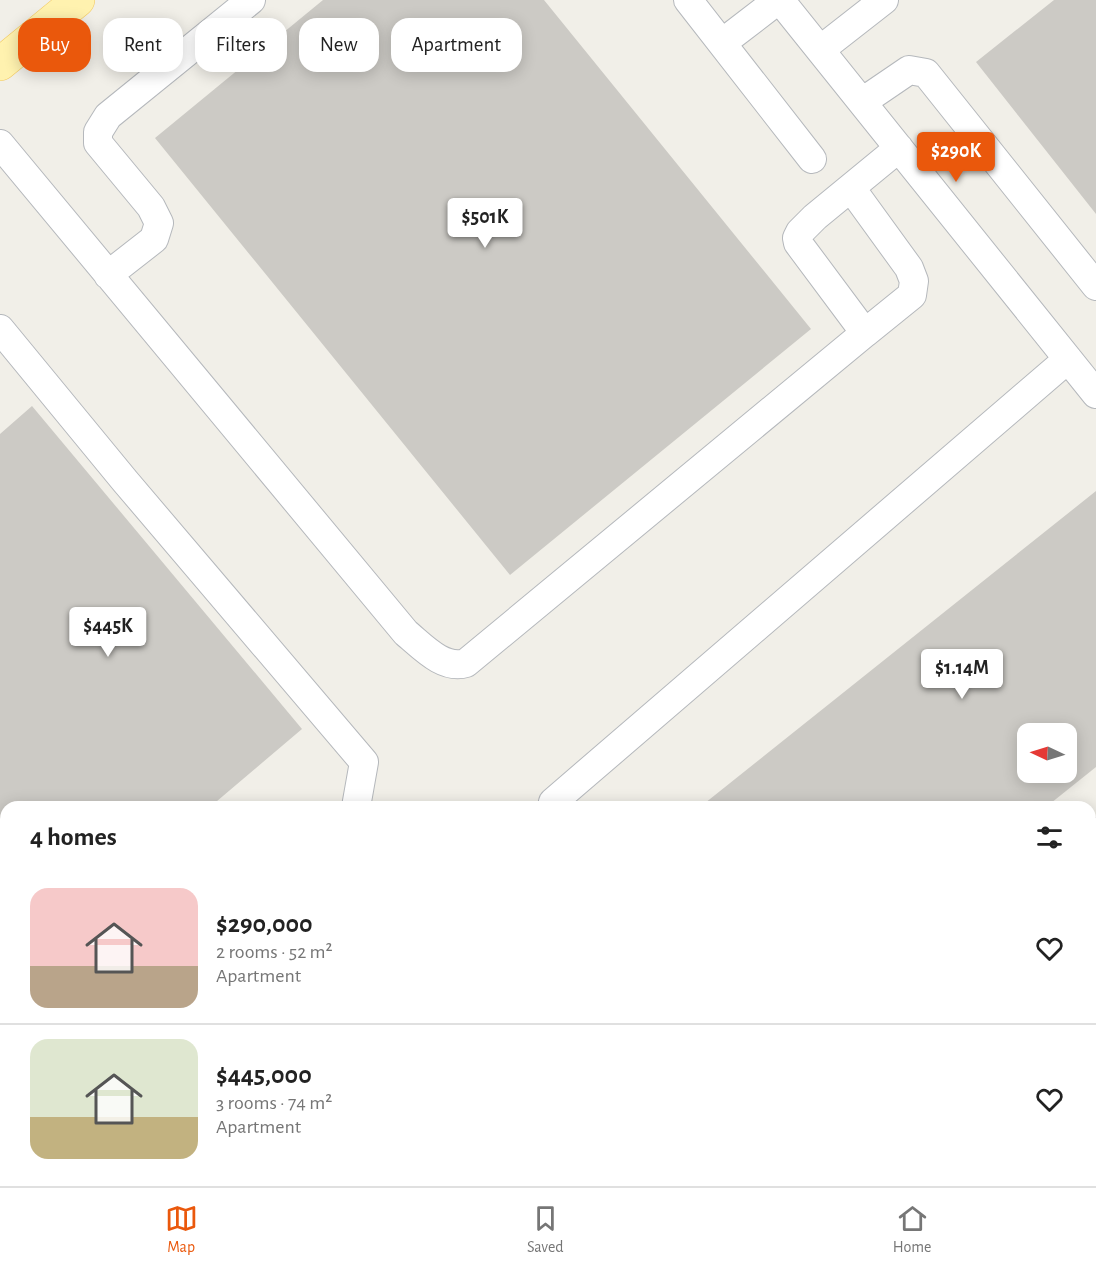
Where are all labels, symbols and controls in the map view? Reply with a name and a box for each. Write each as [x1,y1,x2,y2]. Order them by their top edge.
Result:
chip: Buy [18,18,91,72]
chip: Rent [103,18,183,72]
chip: Filters [195,18,287,72]
chip: New [299,18,379,72]
chip: Apartment [391,18,522,72]
pin: $290K [914,132,998,183]
text: $290K [931,141,981,161]
pin: $501K [443,198,527,249]
text: $501K [462,207,508,227]
pin: $445K [66,607,150,658]
text: $445K [83,616,133,636]
pin: $1.14M [913,649,1011,700]
text: $1.14M [935,658,989,678]
north arrow [1017,723,1077,783]
map controls [1017,723,1077,783]
icon: filters [1033,821,1066,854]
text: 4 homes [30,824,117,850]
text: $290,000 [216,911,313,937]
icon: home [78,912,150,984]
icon: heart [1033,932,1066,965]
text: 2 rooms · 52 m² [216,942,333,962]
text: Apartment [216,966,301,986]
text: $445,000 [216,1062,312,1088]
icon: home [78,1063,150,1135]
icon: heart [1033,1083,1066,1116]
text: 3 rooms · 74 m² [216,1093,332,1113]
text: Apartment [216,1117,301,1137]
tab: Map [165,1202,198,1257]
tab: Saved [527,1202,564,1257]
tab: Home [893,1202,931,1257]

